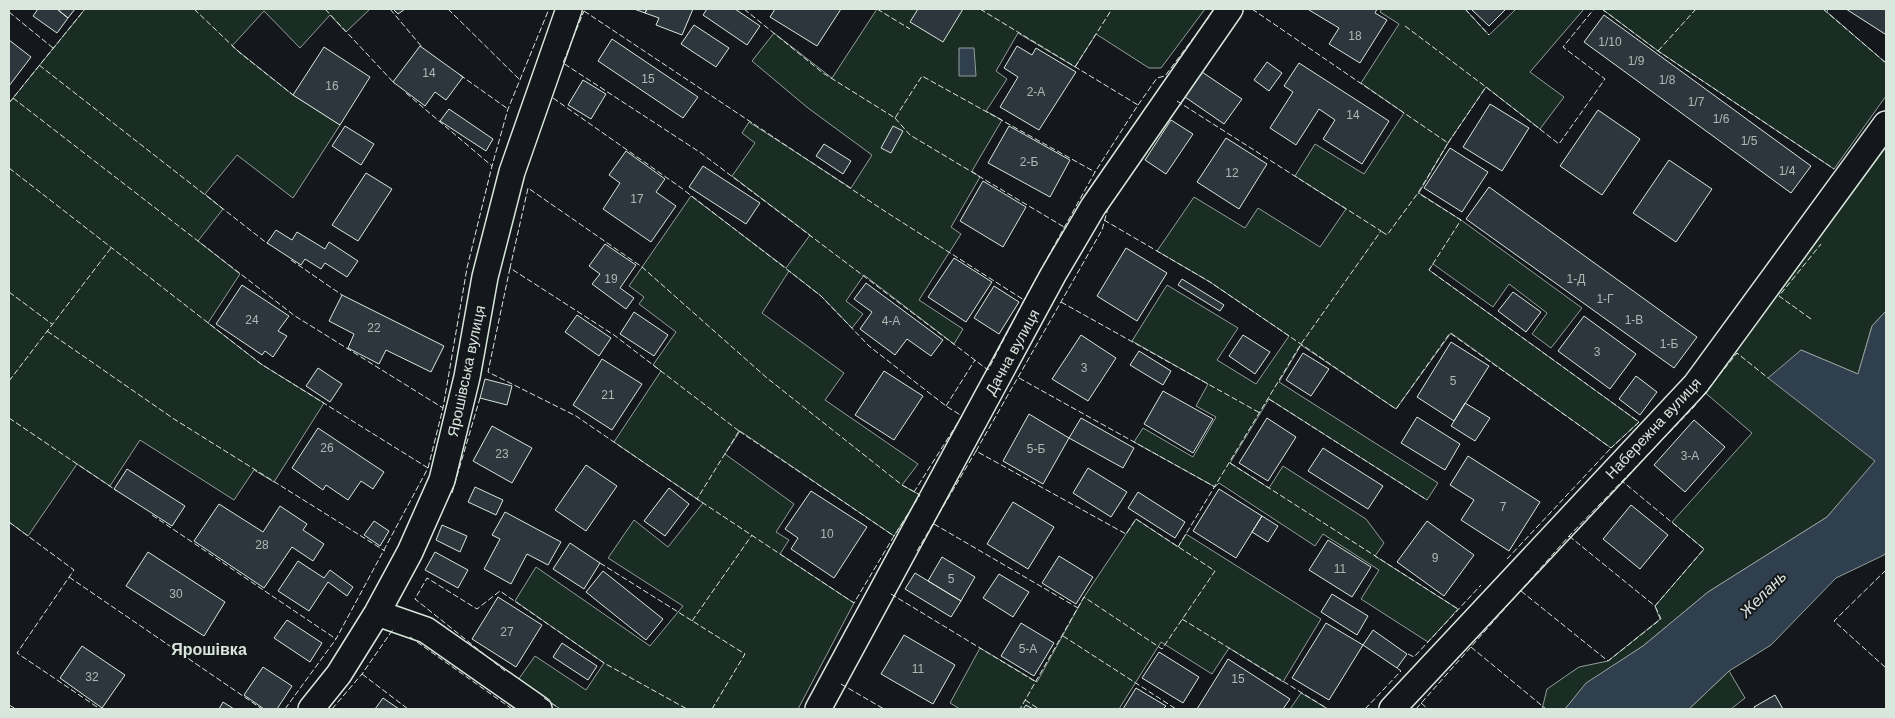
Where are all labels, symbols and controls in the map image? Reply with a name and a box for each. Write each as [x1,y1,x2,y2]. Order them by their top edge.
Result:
house number: 18 [1348,29,1362,43]
house number: 1/10 [1598,35,1622,49]
house number: 1/9 [1628,54,1645,68]
house number: 14 [422,66,436,80]
house number: 15 [641,72,655,86]
house number: 1/8 [1659,73,1676,87]
house number: 16 [325,79,339,93]
house number: 2-А [1027,85,1045,99]
house number: 1/7 [1688,95,1705,109]
house number: 14 [1346,108,1360,122]
house number: 1/6 [1713,112,1730,126]
house number: 1/5 [1741,134,1758,148]
house number: 2-Б [1020,155,1038,169]
house number: 1/4 [1779,164,1796,178]
house number: 12 [1225,166,1239,180]
house number: 17 [630,192,644,206]
house number: 19 [604,272,618,286]
house number: 1-Д [1567,272,1585,286]
house number: 1-Г [1596,292,1614,306]
street label: Ярошівська вулиця [444,304,488,438]
street label: Дачна вулиця [981,306,1043,398]
house number: 24 [245,313,259,327]
house number: 1-В [1625,313,1643,327]
house number: 4-А [882,314,900,328]
house number: 22 [367,321,381,335]
house number: 1-Б [1660,337,1678,351]
house number: 3 [1594,345,1601,359]
house number: 3 [1081,361,1088,375]
house number: 5 [1450,374,1457,388]
street label: Набережна вулиця [1602,374,1704,482]
house number: 21 [601,388,615,402]
house number: 26 [320,441,334,455]
house number: 5-Б [1027,442,1045,456]
house number: 23 [495,447,509,461]
house number: 3-А [1681,449,1699,463]
house number: 7 [1500,500,1507,514]
house number: 10 [820,527,834,541]
house number: 28 [255,538,269,552]
house number: 9 [1432,551,1439,565]
house number: 11 [1334,562,1347,576]
water label: Желань [1736,567,1790,621]
house number: 5 [948,572,955,586]
house number: 30 [169,587,183,601]
house number: 27 [500,625,514,639]
district label: Ярошівка [171,641,247,658]
house number: 5-А [1019,642,1037,656]
house number: 11 [912,662,925,676]
house number: 32 [85,670,99,684]
house number: 15 [1231,672,1245,686]

